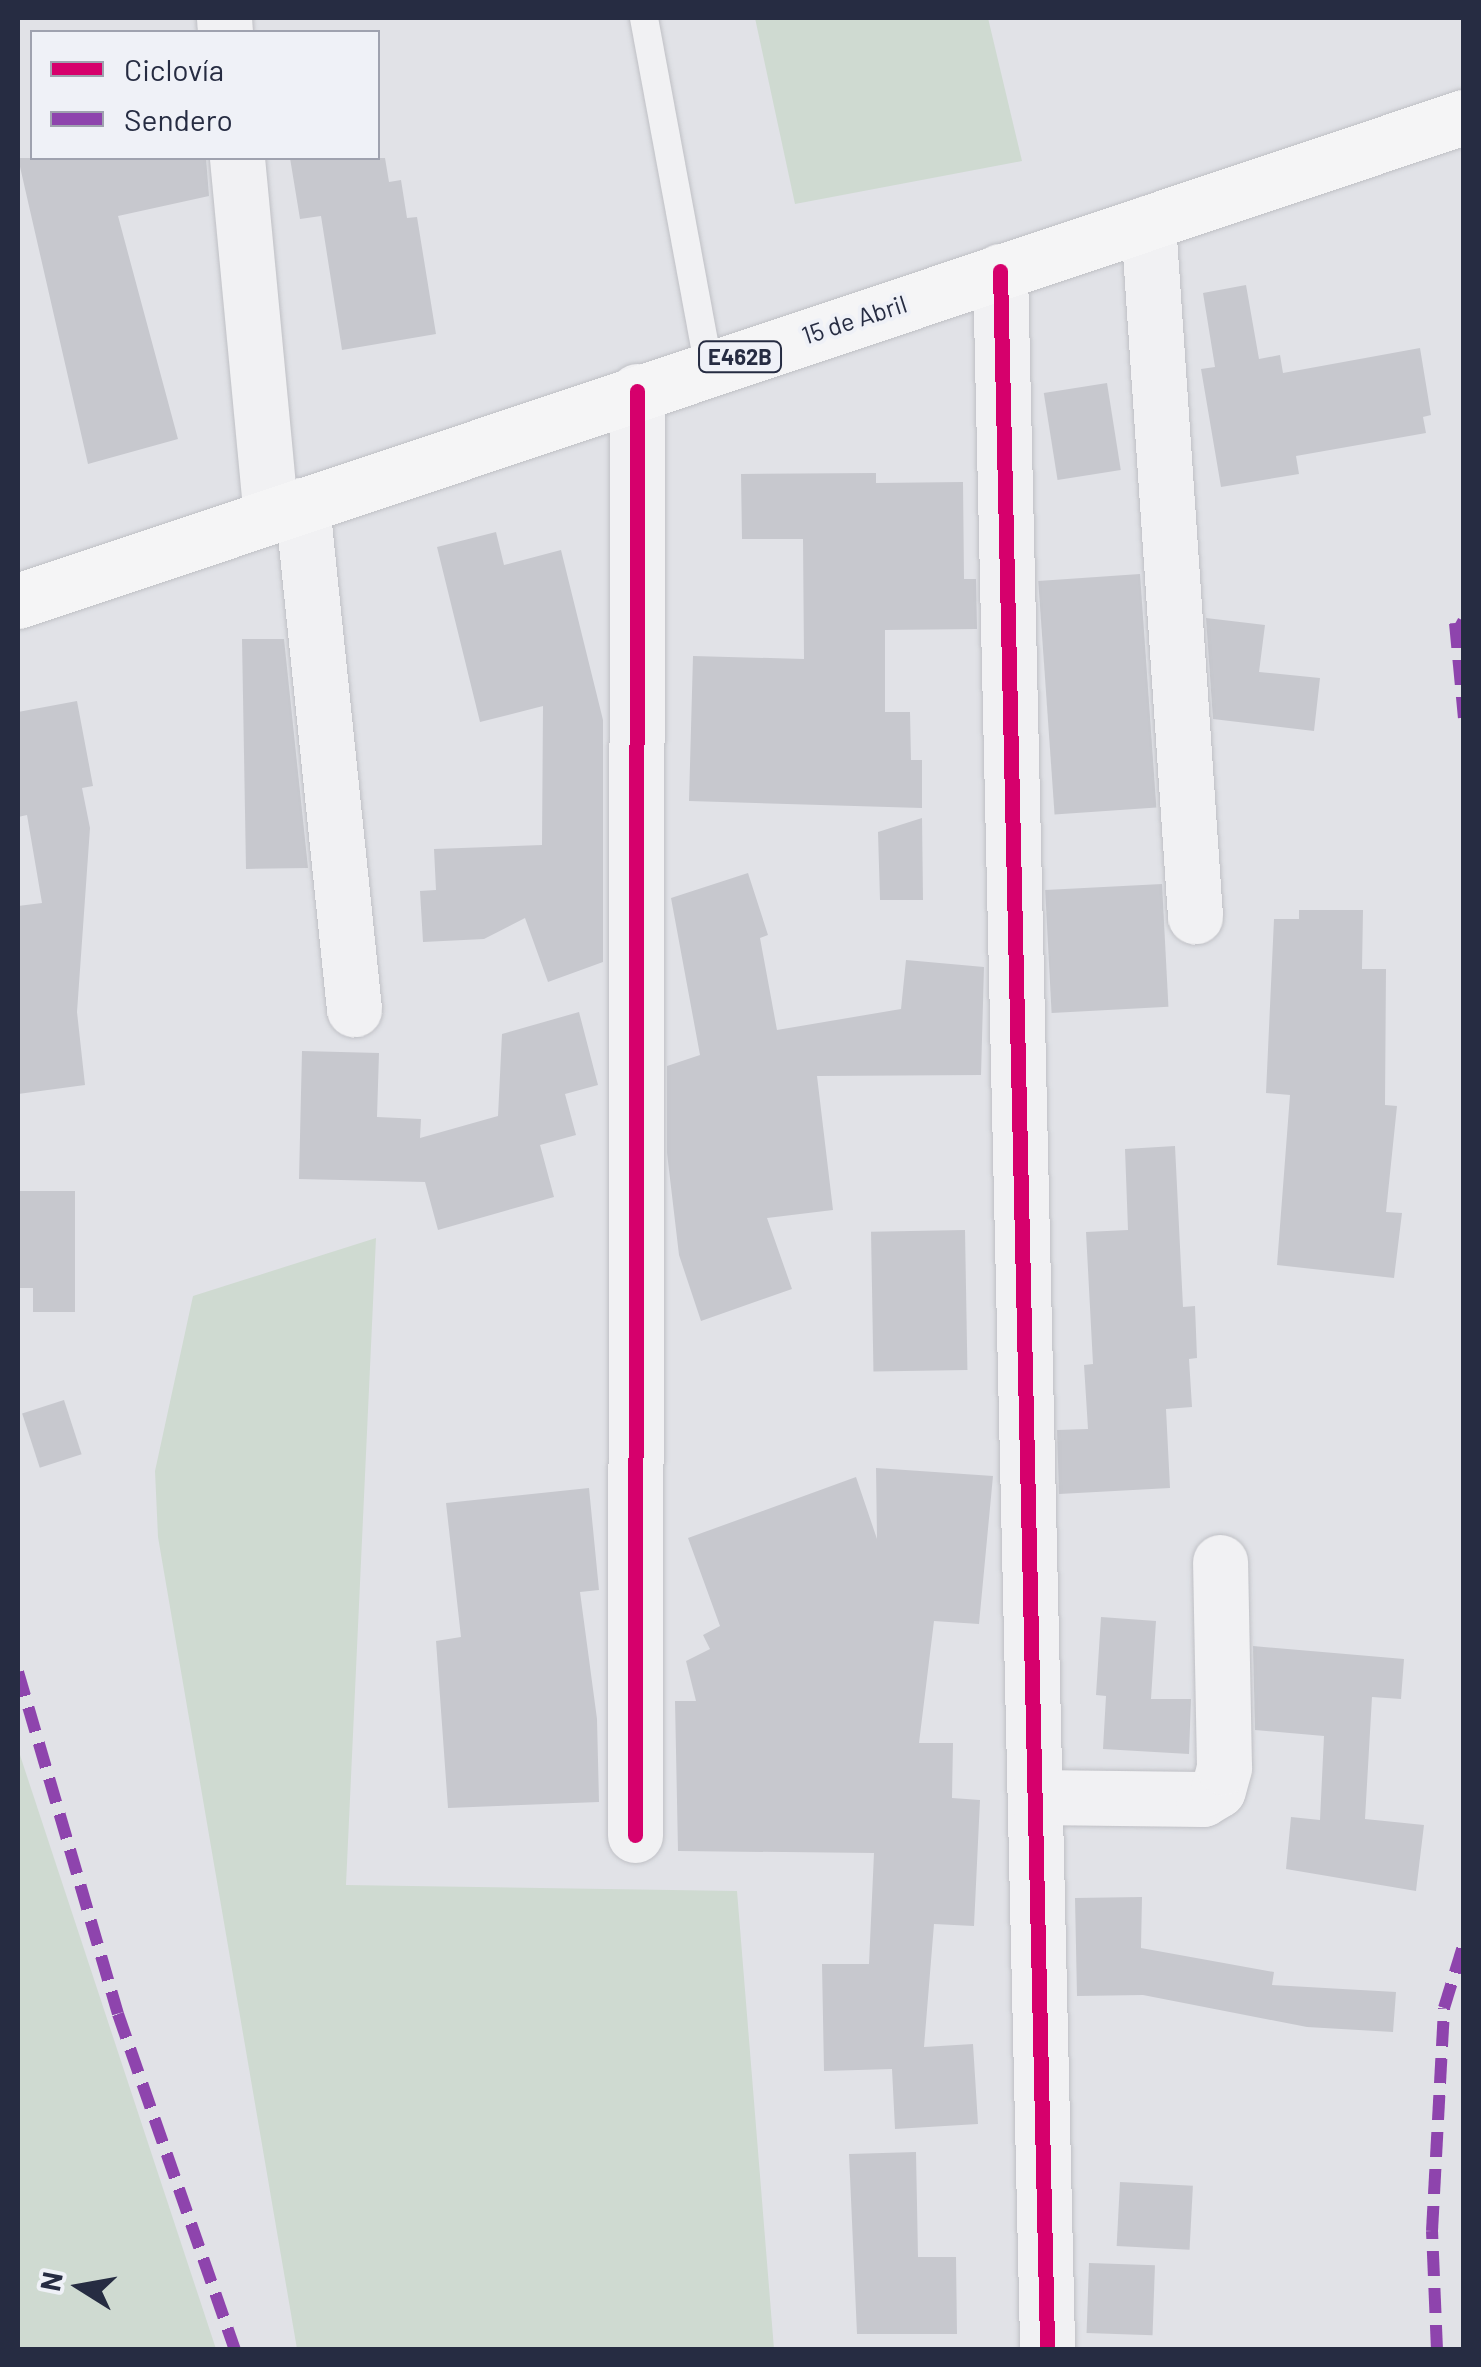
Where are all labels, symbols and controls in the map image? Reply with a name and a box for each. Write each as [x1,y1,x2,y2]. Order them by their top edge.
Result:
legend [30,30,380,160]
text: Ciclovía [124,51,224,87]
text: Sendero [124,101,233,137]
street label: 15 de Abril [798,288,910,350]
road number: E462B [698,340,782,374]
north arrow [30,2237,130,2337]
text: N [32,2269,69,2294]

